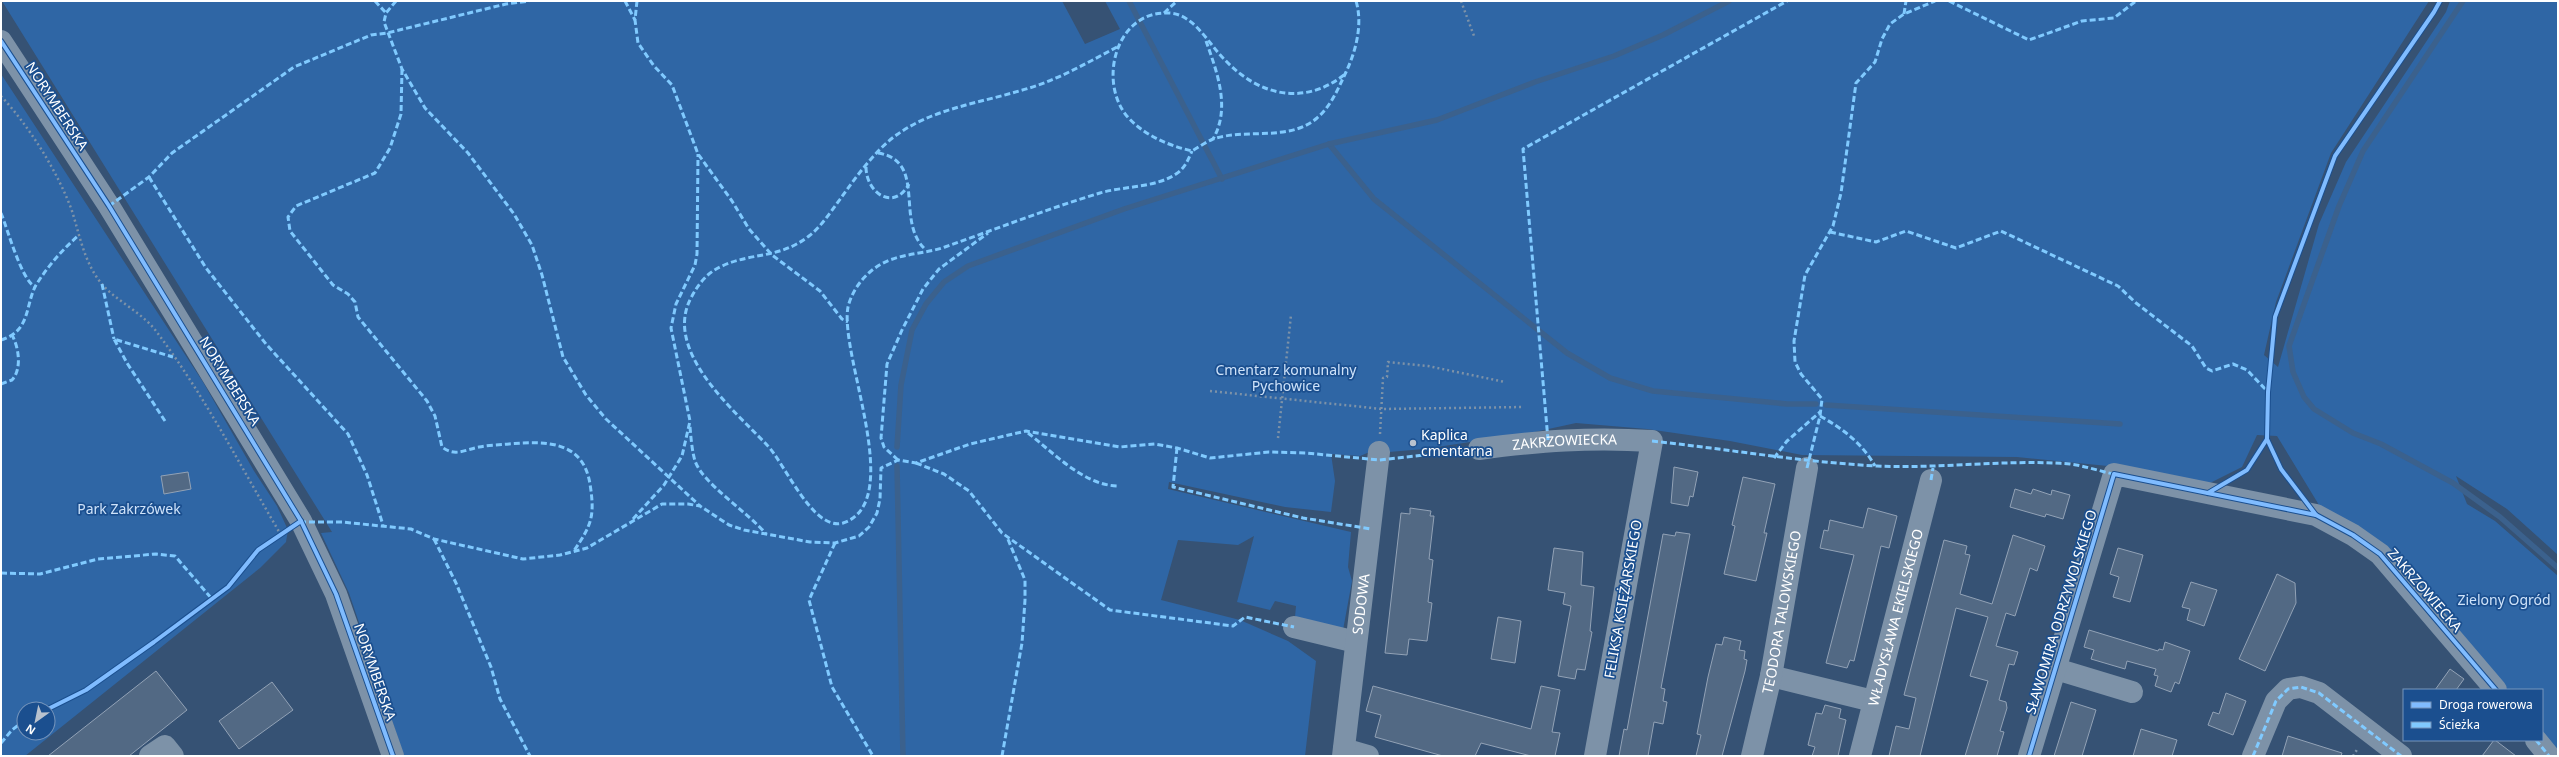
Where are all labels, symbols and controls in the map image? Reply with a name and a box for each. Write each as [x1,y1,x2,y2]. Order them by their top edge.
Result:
street label: NORYMBERSKA [22,58,93,154]
street label: NORYMBERSKA [195,333,265,429]
park label: Cmentarz komunalny Pychowice [1216,360,1357,395]
place label: Kaplica cmentarna [1421,425,1493,460]
street label: ZAKRZOWIECKA [1511,429,1617,454]
marker: Kaplica cmentarna [1408,438,1418,448]
park label: Park Zakrzówek [77,499,181,518]
street label: SŁAWOMIRA ODRZYWOLSKIEGO [2020,507,2101,716]
street label: FELIKSA KSIĘŻARSKIEGO [1599,518,1646,680]
street label: WŁADYSŁAWA EKIELSKIEGO [1863,527,1927,708]
street label: TEODORA TALOWSKIEGO [1757,529,1805,696]
street label: ZAKRZOWIECKA [2384,544,2467,636]
street label: SODOWA [1347,573,1374,635]
park label: Zielony Ogród [2457,590,2551,609]
street label: NORYMBERSKA [350,621,401,723]
legend [2403,689,2543,741]
text: Droga rowerowa [2439,696,2533,713]
north arrow [16,701,56,741]
text: Ścieżka [2439,716,2480,733]
text: N [22,721,38,739]

